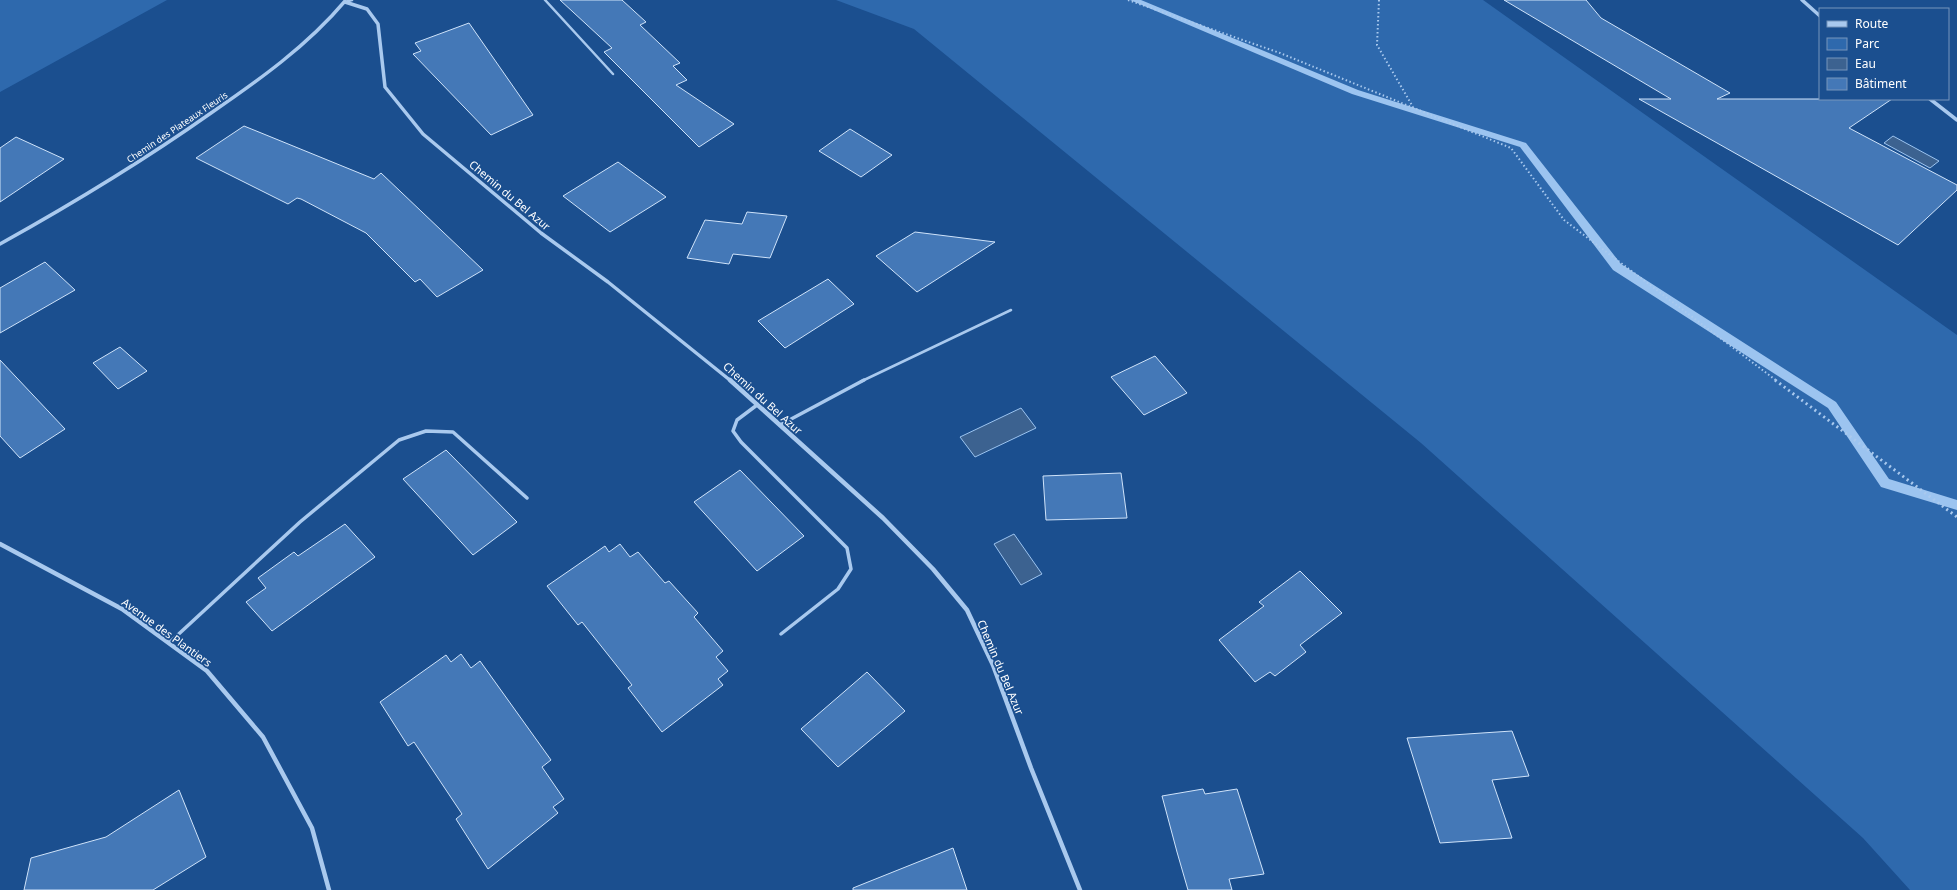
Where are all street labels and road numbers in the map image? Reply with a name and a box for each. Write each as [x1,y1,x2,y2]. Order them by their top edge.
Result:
street label: Chemin des Plateaux Fleuris [124,88,230,166]
street label: Chemin du Bel Azur [466,157,554,234]
street label: Chemin du Bel Azur [720,358,806,438]
street label: Avenue des Plantiers [119,594,215,670]
street label: Chemin du Bel Azur [974,617,1028,717]

